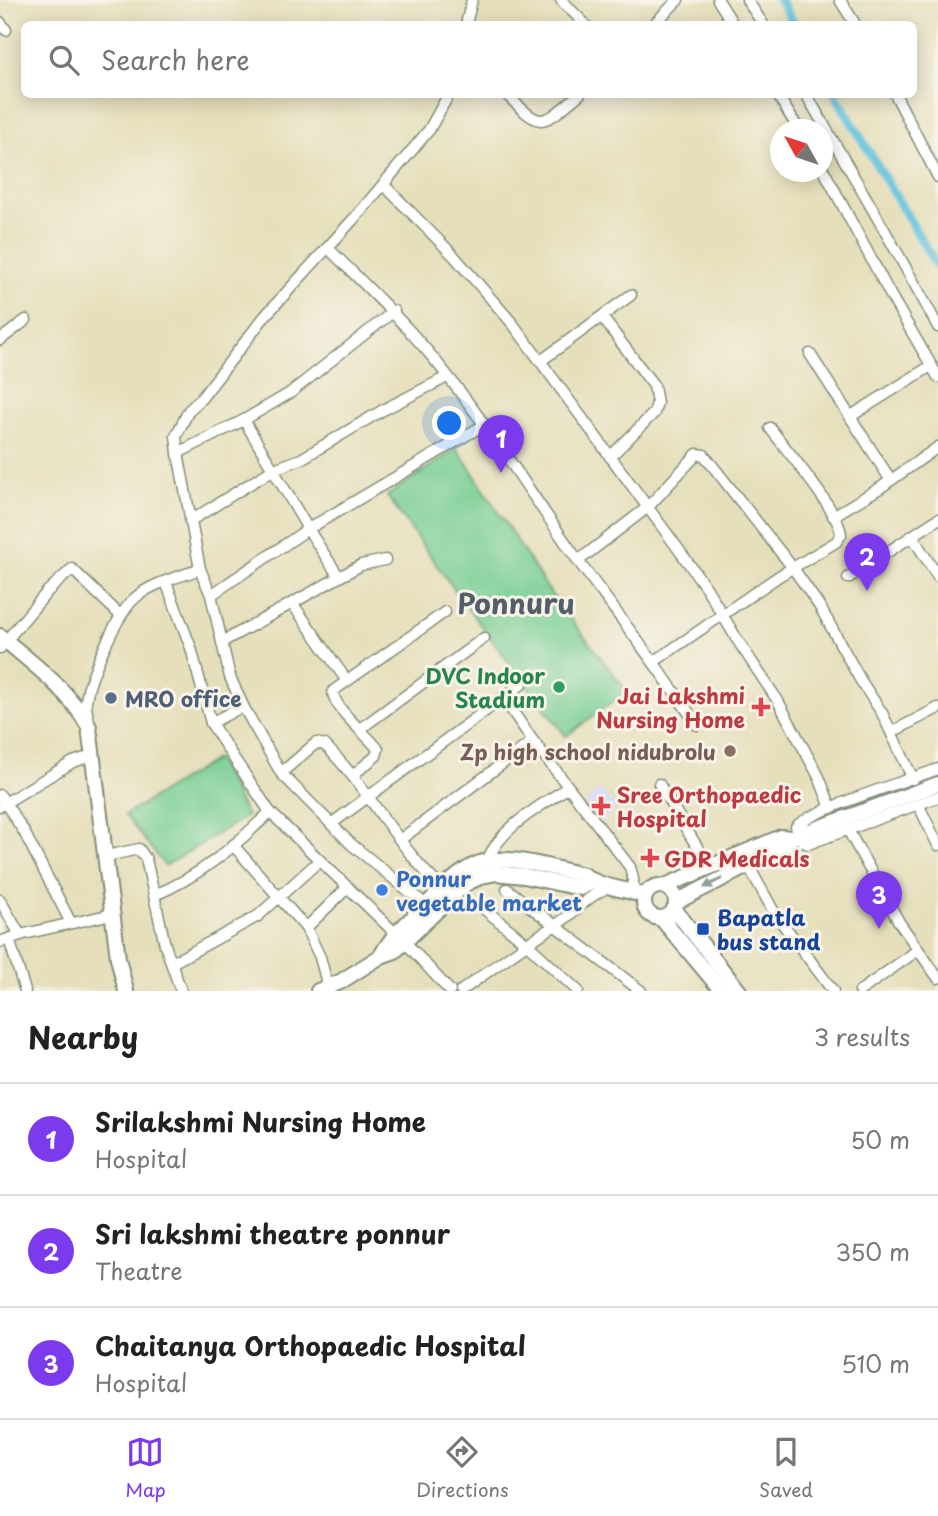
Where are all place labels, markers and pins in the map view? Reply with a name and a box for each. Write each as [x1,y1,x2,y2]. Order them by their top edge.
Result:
pin: 1 [478,415,524,473]
pin: 2 [844,533,890,591]
place label: DVC Indoor Stadium [426,659,545,715]
marker: DVC Indoor Stadium [551,679,567,695]
place label: Jai Lakshmi Nursing Home [596,679,745,735]
place label: MRO office [125,682,242,714]
marker: MRO office [103,690,119,706]
marker: Jai Lakshmi Nursing Home [751,697,771,717]
place label: Zp high school nidubrolu [460,735,716,767]
marker: Zp high school nidubrolu [722,743,738,759]
place label: Sree Orthopaedic Hospital [617,778,801,834]
marker: Sree Orthopaedic Hospital [591,796,611,816]
place label: GDR Medicals [664,842,810,874]
marker: GDR Medicals [642,850,658,866]
place label: Ponnur vegetable market [396,862,582,918]
pin: 3 [856,871,902,929]
marker: Ponnur vegetable market [374,882,390,898]
place label: Bapatla bus stand [717,901,820,957]
marker: Bapatla bus stand [695,921,711,937]

